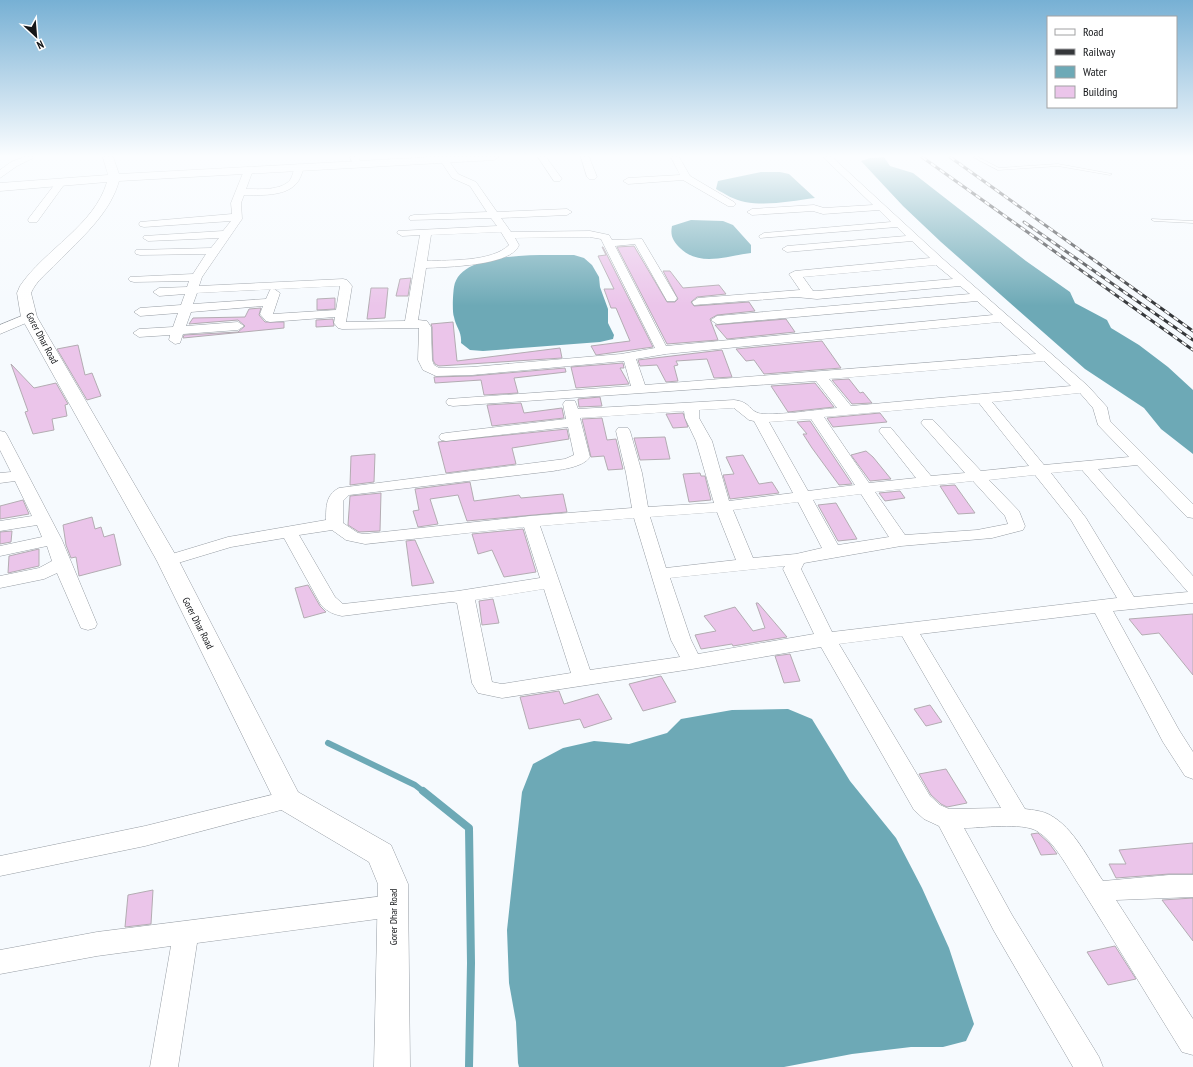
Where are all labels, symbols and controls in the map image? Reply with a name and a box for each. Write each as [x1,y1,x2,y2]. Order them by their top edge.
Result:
north arrow [16,16,56,56]
legend [1047,16,1177,108]
text: Road [1083,24,1103,39]
text: N [35,37,46,53]
text: Railway [1083,44,1116,59]
text: Water [1083,64,1108,79]
text: Building [1083,84,1118,99]
street label: Gorer Dhar Road [23,310,61,366]
street label: Gorer Dhar Road [179,595,217,651]
street label: Gorer Dhar Road [387,889,400,945]

